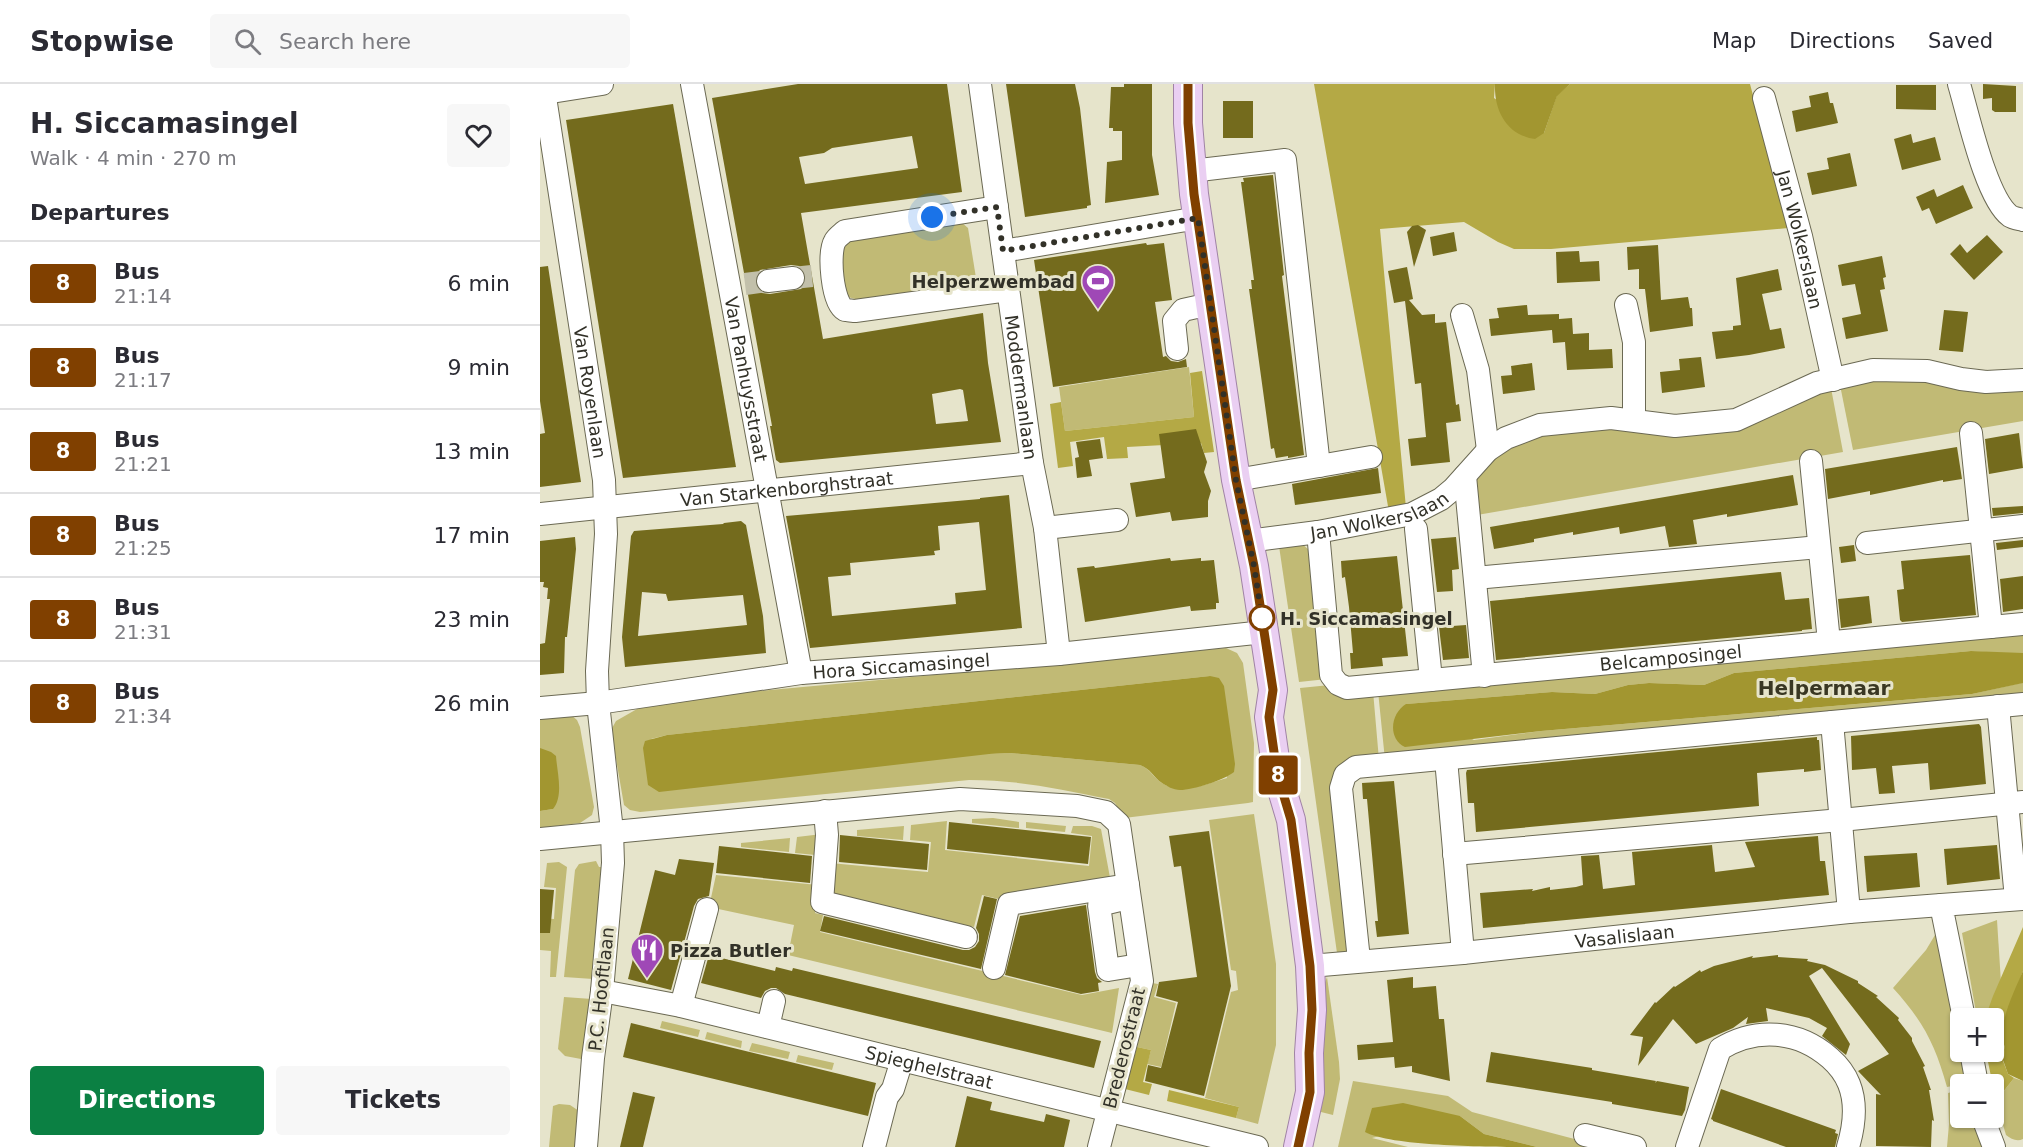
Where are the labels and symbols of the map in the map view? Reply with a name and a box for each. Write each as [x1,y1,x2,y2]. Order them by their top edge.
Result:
street label: Jan Wolkerslaan [1773,167,1827,311]
your location [917,202,947,232]
sports icon: Helperzwembad [1080,263,1116,310]
place label: Helperzwembad [912,271,1075,292]
street label: Van Panhuysstraat [721,295,772,463]
street label: Moddermanlaan [1001,313,1042,461]
street label: Van Royenlaan [570,325,611,460]
street label: Van Starkenborghstraat [679,467,894,510]
street label: Jan Wolkerslaan [1308,487,1453,544]
marker: H. Siccamasingel [1249,605,1275,631]
place label: H. Siccamasingel [1280,608,1453,629]
street label: Belcamposingel [1599,640,1743,675]
street label: Hora Siccamasingel [812,649,991,683]
district label: Helpermaar [1758,676,1890,700]
line badge: 8 [1258,756,1298,794]
street label: Vasalislaan [1574,920,1676,952]
street label: P.C. Hooftlaan [584,926,618,1052]
restaurant icon: Pizza Butler [629,932,665,979]
place label: Pizza Butler [670,940,791,961]
street label: Brederostraat [1099,985,1149,1111]
street label: Spieghelstraat [863,1041,995,1093]

